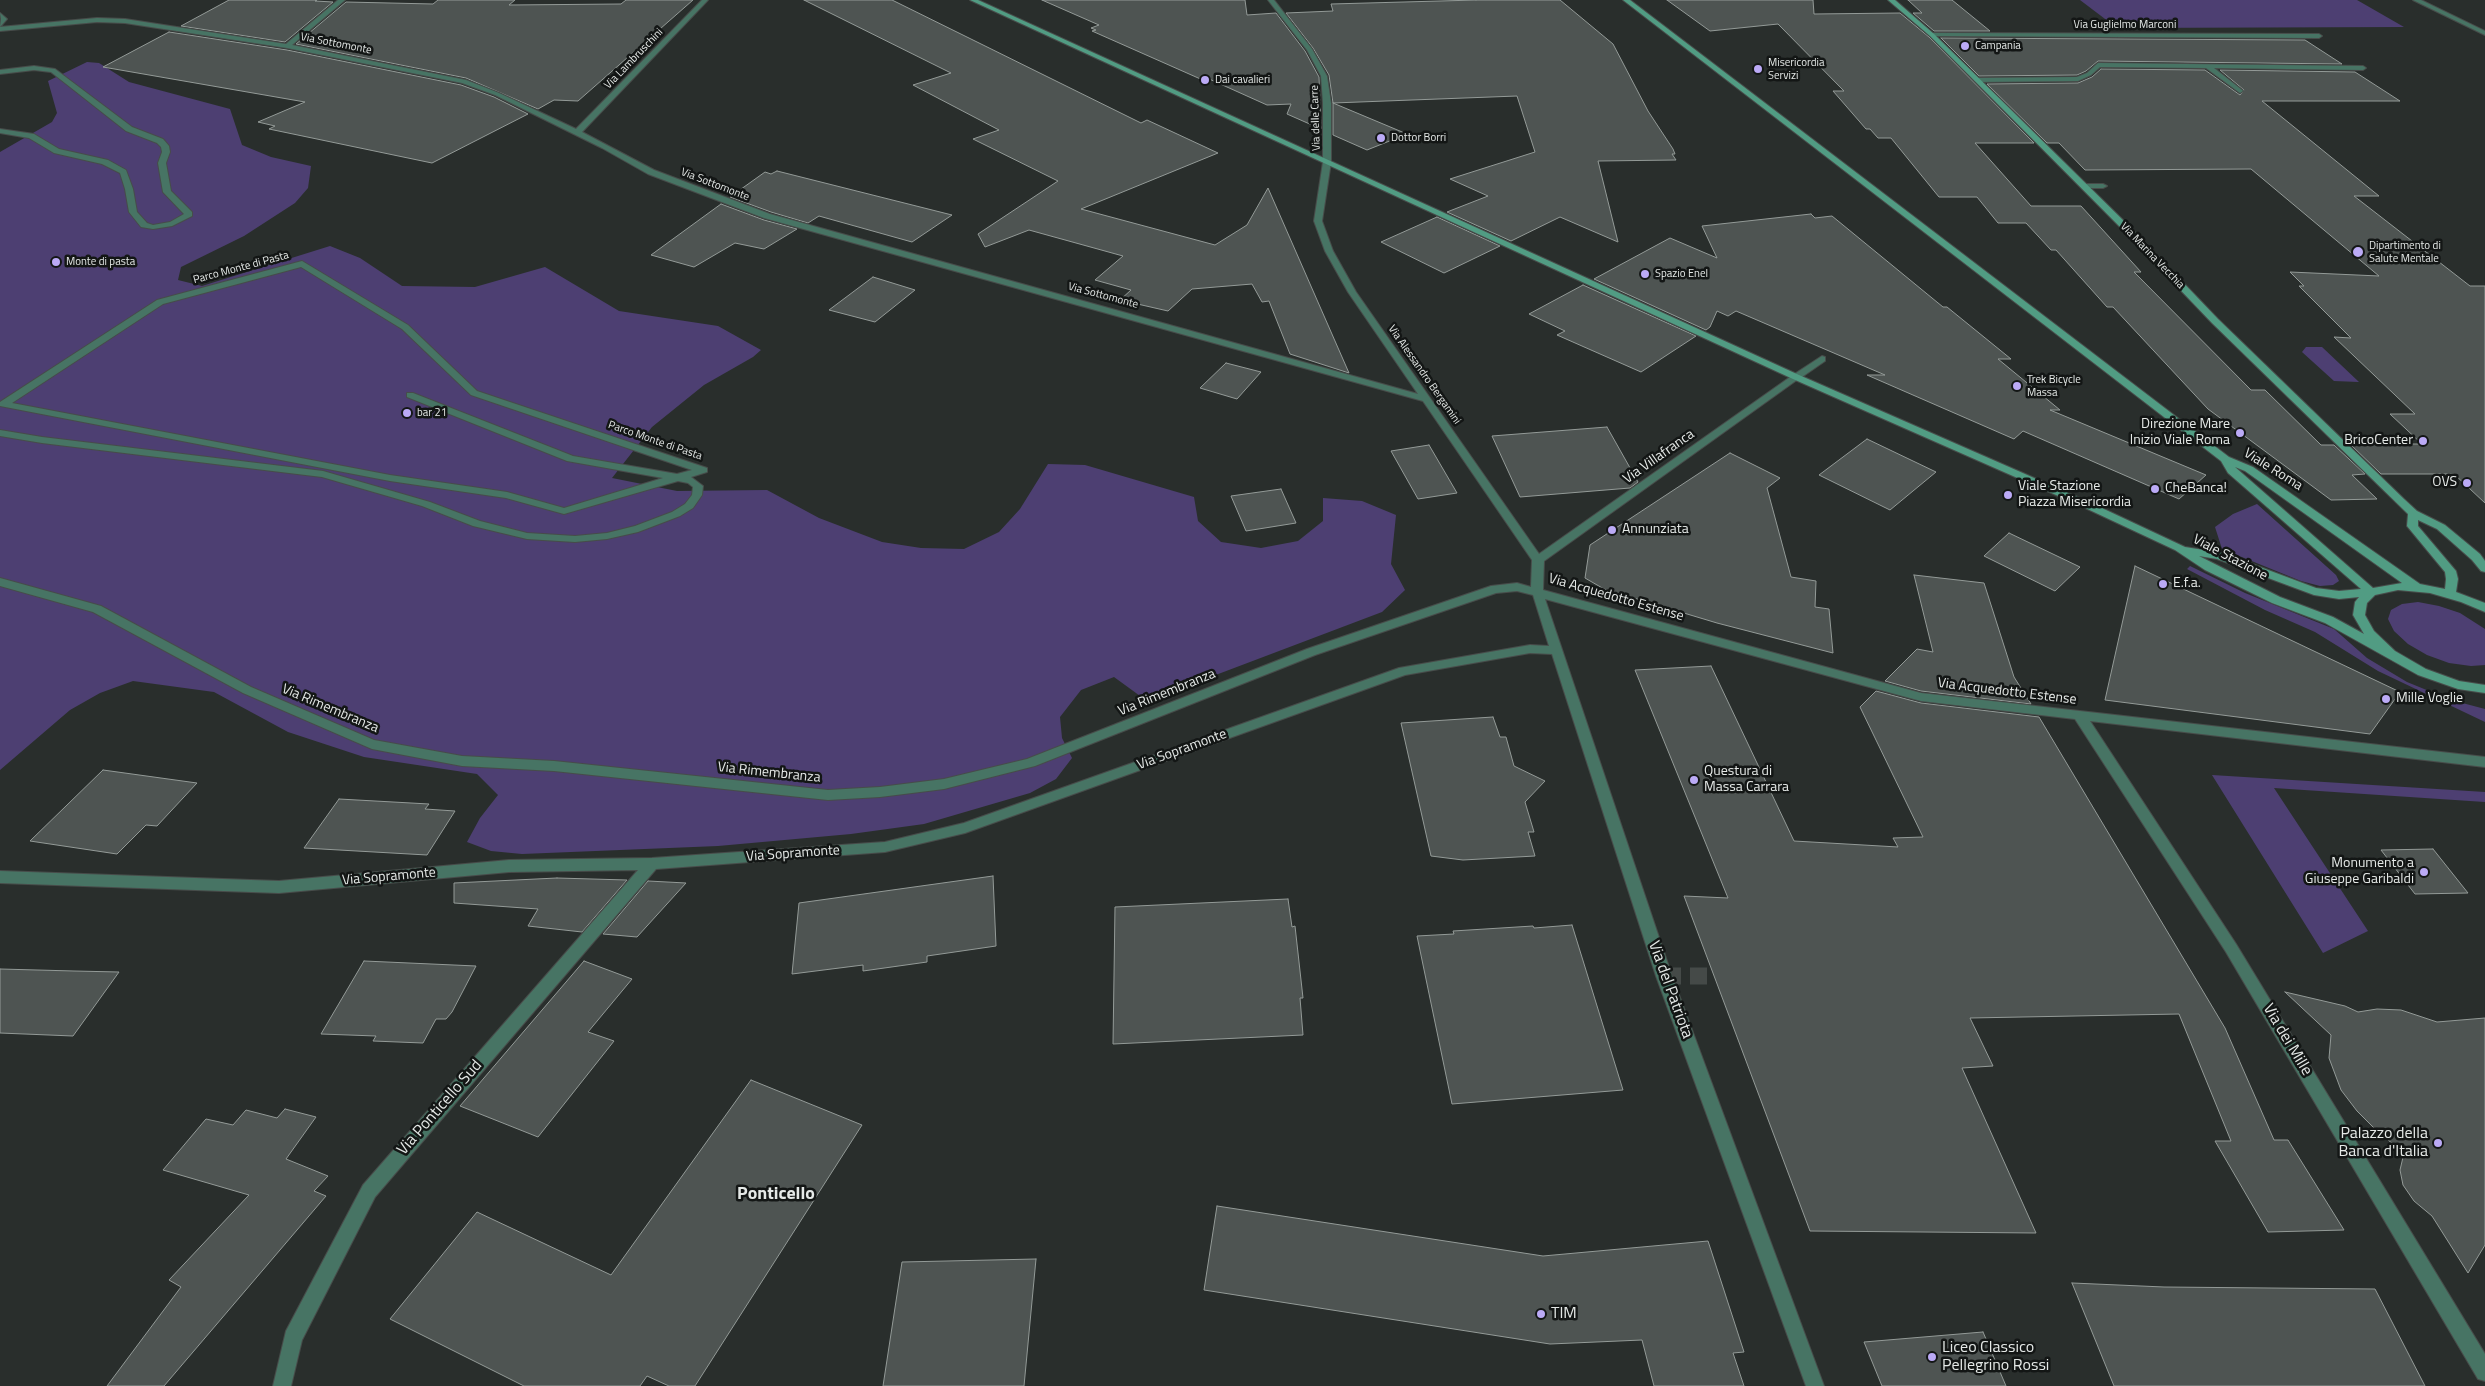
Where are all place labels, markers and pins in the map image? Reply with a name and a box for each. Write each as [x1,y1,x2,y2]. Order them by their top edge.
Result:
place label: Campania [1975,39,2021,53]
marker: Campania [1959,40,1971,52]
place label: Misericordia Servizi [1768,56,1824,82]
marker: Misericordia Servizi [1752,63,1764,75]
place label: Dai cavalieri [1215,73,1270,87]
marker: Dai cavalieri [1199,74,1211,86]
place label: Dottor Borri [1391,131,1446,145]
marker: Dottor Borri [1375,132,1387,144]
place label: Dipartimento di Salute Mentale [2369,239,2441,265]
marker: Dipartimento di Salute Mentale [2351,245,2365,259]
place label: Monte di pasta [66,255,135,269]
marker: Monte di pasta [50,256,62,268]
place label: Spazio Enel [1655,267,1708,281]
marker: Spazio Enel [1639,268,1651,280]
place label: Trek Bicycle Massa [2027,373,2081,399]
marker: Trek Bicycle Massa [2011,380,2023,392]
place label: bar 21 [417,406,447,420]
marker: bar 21 [401,407,413,419]
place label: Direzione Mare Inizio Viale Roma [2130,417,2230,450]
marker: Direzione Mare Inizio Viale Roma [2234,427,2246,439]
place label: BricoCenter [2344,433,2413,449]
marker: BricoCenter [2417,435,2429,447]
place label: OVS [2432,475,2457,491]
marker: OVS [2461,477,2473,489]
place label: Viale Stazione Piazza Misericordia [2018,479,2131,512]
place label: CheBanca! [2165,481,2227,497]
marker: CheBanca! [2149,483,2161,495]
marker: Viale Stazione Piazza Misericordia [2002,489,2014,501]
place label: Annunziata [1622,522,1689,538]
marker: Annunziata [1606,524,1618,536]
place label: E.f.a. [2173,576,2201,592]
marker: E.f.a. [2157,578,2169,590]
place label: Mille Voglie [2396,691,2463,707]
marker: Mille Voglie [2380,693,2392,705]
place label: Questura di Massa Carrara [1704,764,1789,796]
marker: Questura di Massa Carrara [1688,774,1700,786]
place label: Monumento a Giuseppe Garibaldi [2305,856,2414,889]
marker: Monumento a Giuseppe Garibaldi [2418,866,2430,878]
place label: Palazzo della Banca d'Italia [2338,1124,2428,1162]
marker: Palazzo della Banca d'Italia [2432,1137,2444,1149]
place label: TIM [1551,1304,1577,1324]
marker: TIM [1535,1308,1547,1320]
place label: Liceo Classico Pellegrino Rossi [1942,1338,2049,1376]
marker: Liceo Classico Pellegrino Rossi [1926,1351,1938,1363]

